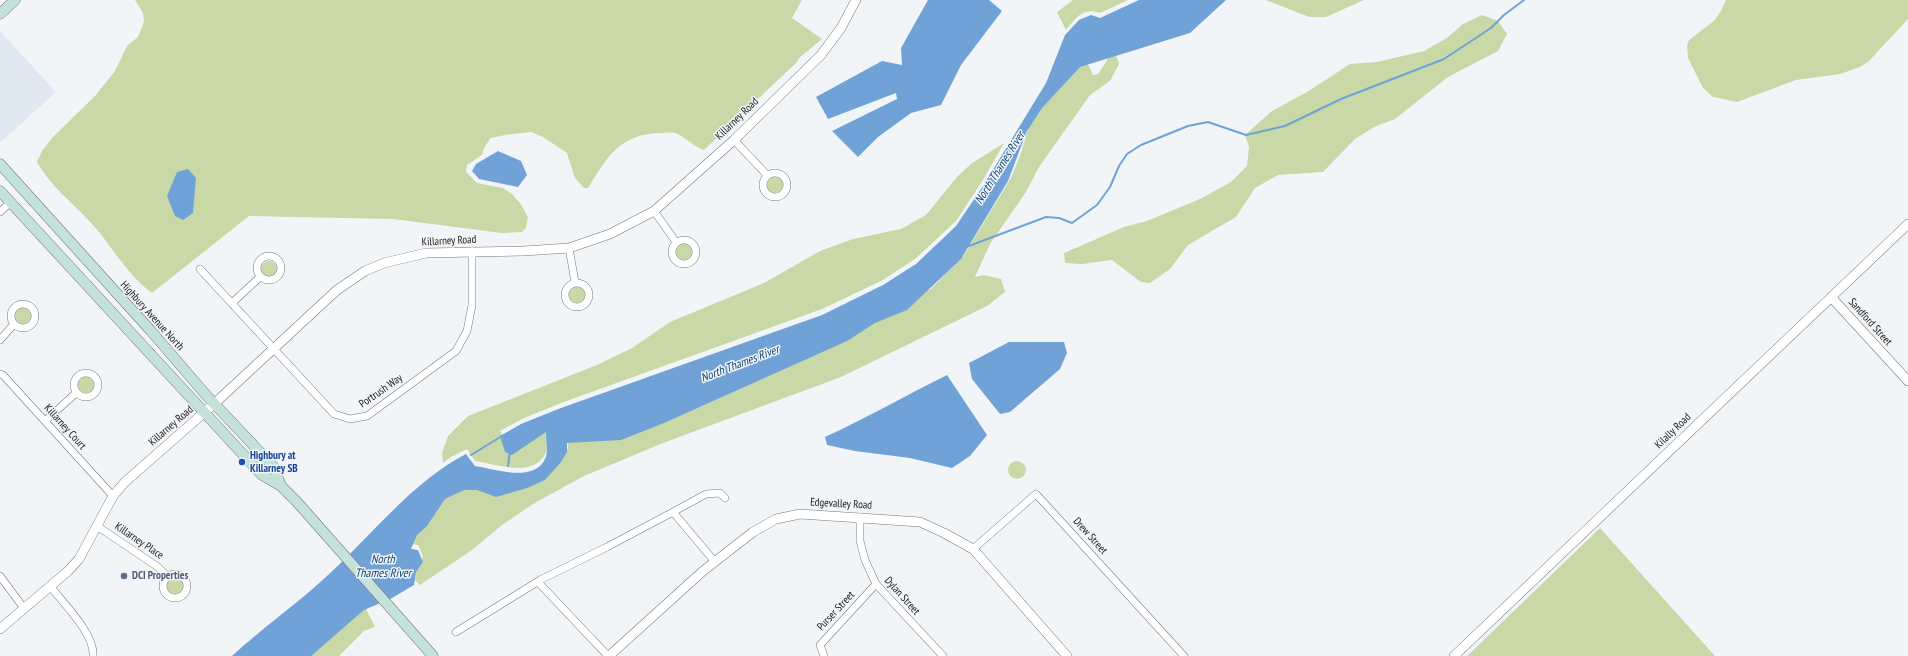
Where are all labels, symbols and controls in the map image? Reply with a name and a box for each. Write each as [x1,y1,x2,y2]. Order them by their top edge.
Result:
street label: Killarney Road [713,95,761,143]
water label: North Thames River [972,129,1028,207]
street label: Killarney Road [421,233,477,249]
street label: Highbury Avenue North [117,279,187,353]
street label: Sandford Street [1845,296,1895,348]
water label: North Thames River [699,343,781,385]
street label: Portrush Way [357,371,405,411]
street label: Killarney Court [41,402,89,452]
street label: Killarney Road [146,403,196,449]
street label: Kilally Road [1652,411,1694,451]
place label: Highbury at Killarney SB [250,449,298,475]
marker: Highbury at Killarney SB [237,457,247,467]
street label: Edgevalley Road [810,496,872,512]
street label: Drew Street [1070,515,1110,557]
street label: Killarney Place [112,520,166,562]
water label: North Thames River [355,553,411,581]
place label: DCI Properties [132,569,188,583]
marker: DCI Properties [119,571,129,581]
street label: Dylan Street [881,574,923,618]
street label: Purser Street [815,589,857,633]

